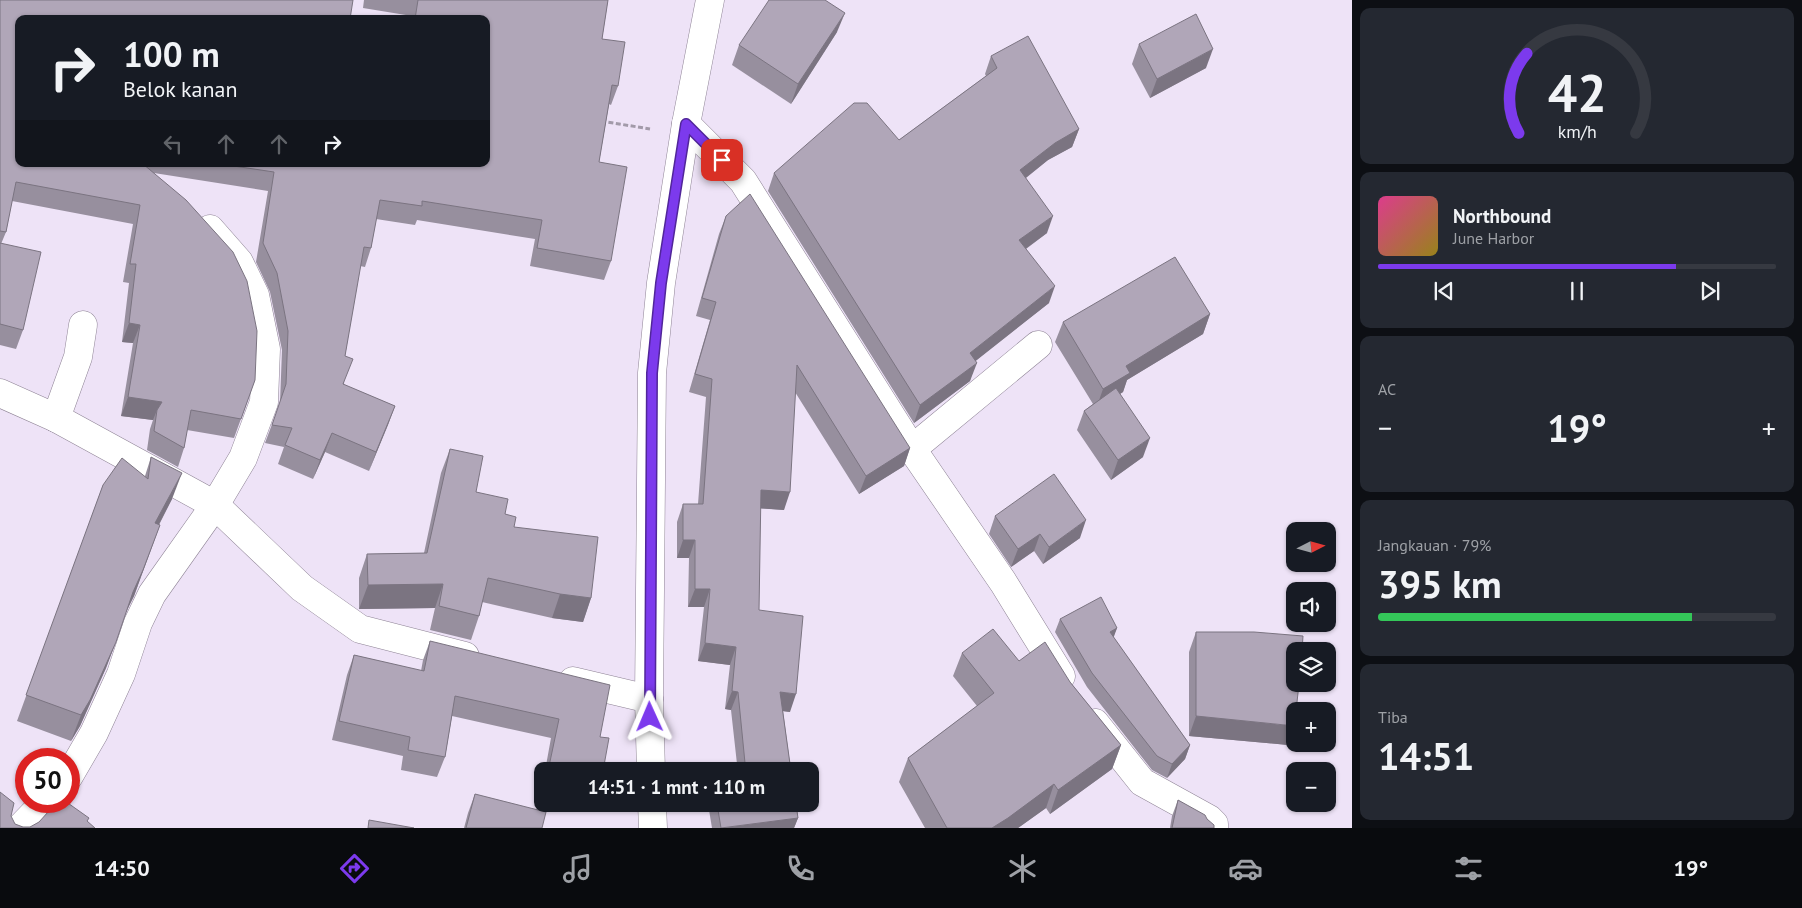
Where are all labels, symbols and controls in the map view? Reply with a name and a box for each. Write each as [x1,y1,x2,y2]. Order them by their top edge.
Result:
text: 100 m [123,31,220,77]
icon: right [40,35,105,100]
text: 42 [1548,59,1606,126]
text: Belok kanan [123,75,237,103]
text: km/h [1557,120,1597,143]
icon: left [159,130,187,158]
icon: ahead [212,130,240,158]
icon: ahead [265,130,293,158]
icon: right [318,130,346,158]
pin [701,139,743,181]
icon: arrive [708,146,736,174]
text: Northbound [1453,204,1551,228]
text: June Harbor [1453,228,1534,248]
icon: previous [1430,277,1458,305]
icon: pause [1563,277,1591,305]
icon: next [1696,277,1724,305]
text: AC [1378,379,1396,399]
text: 19° [1547,403,1607,452]
text: − [1378,409,1392,446]
text: + [1762,409,1776,446]
north arrow [1286,522,1336,572]
map controls [1286,522,1336,812]
text: Jangkauan · 79% [1378,535,1491,555]
text: 395 km [1378,559,1502,608]
button: sound [1286,582,1336,632]
button: layers [1286,642,1336,692]
position arrow [623,690,675,742]
button: + [1286,702,1336,752]
text: Tiba [1378,707,1408,727]
text: 14:51 [1378,731,1474,780]
speed limit sign: 50 [15,748,80,813]
button: − [1286,762,1336,812]
text: 14:51 · 1 mnt · 110 m [588,775,765,799]
icon: directions [337,851,372,886]
icon: music [560,851,595,886]
icon: phone [783,851,818,886]
icon: climate [1005,851,1040,886]
icon: car [1228,851,1263,886]
icon: filters [1451,851,1486,886]
text: 14:50 [94,854,150,882]
text: 19° [1673,854,1708,882]

